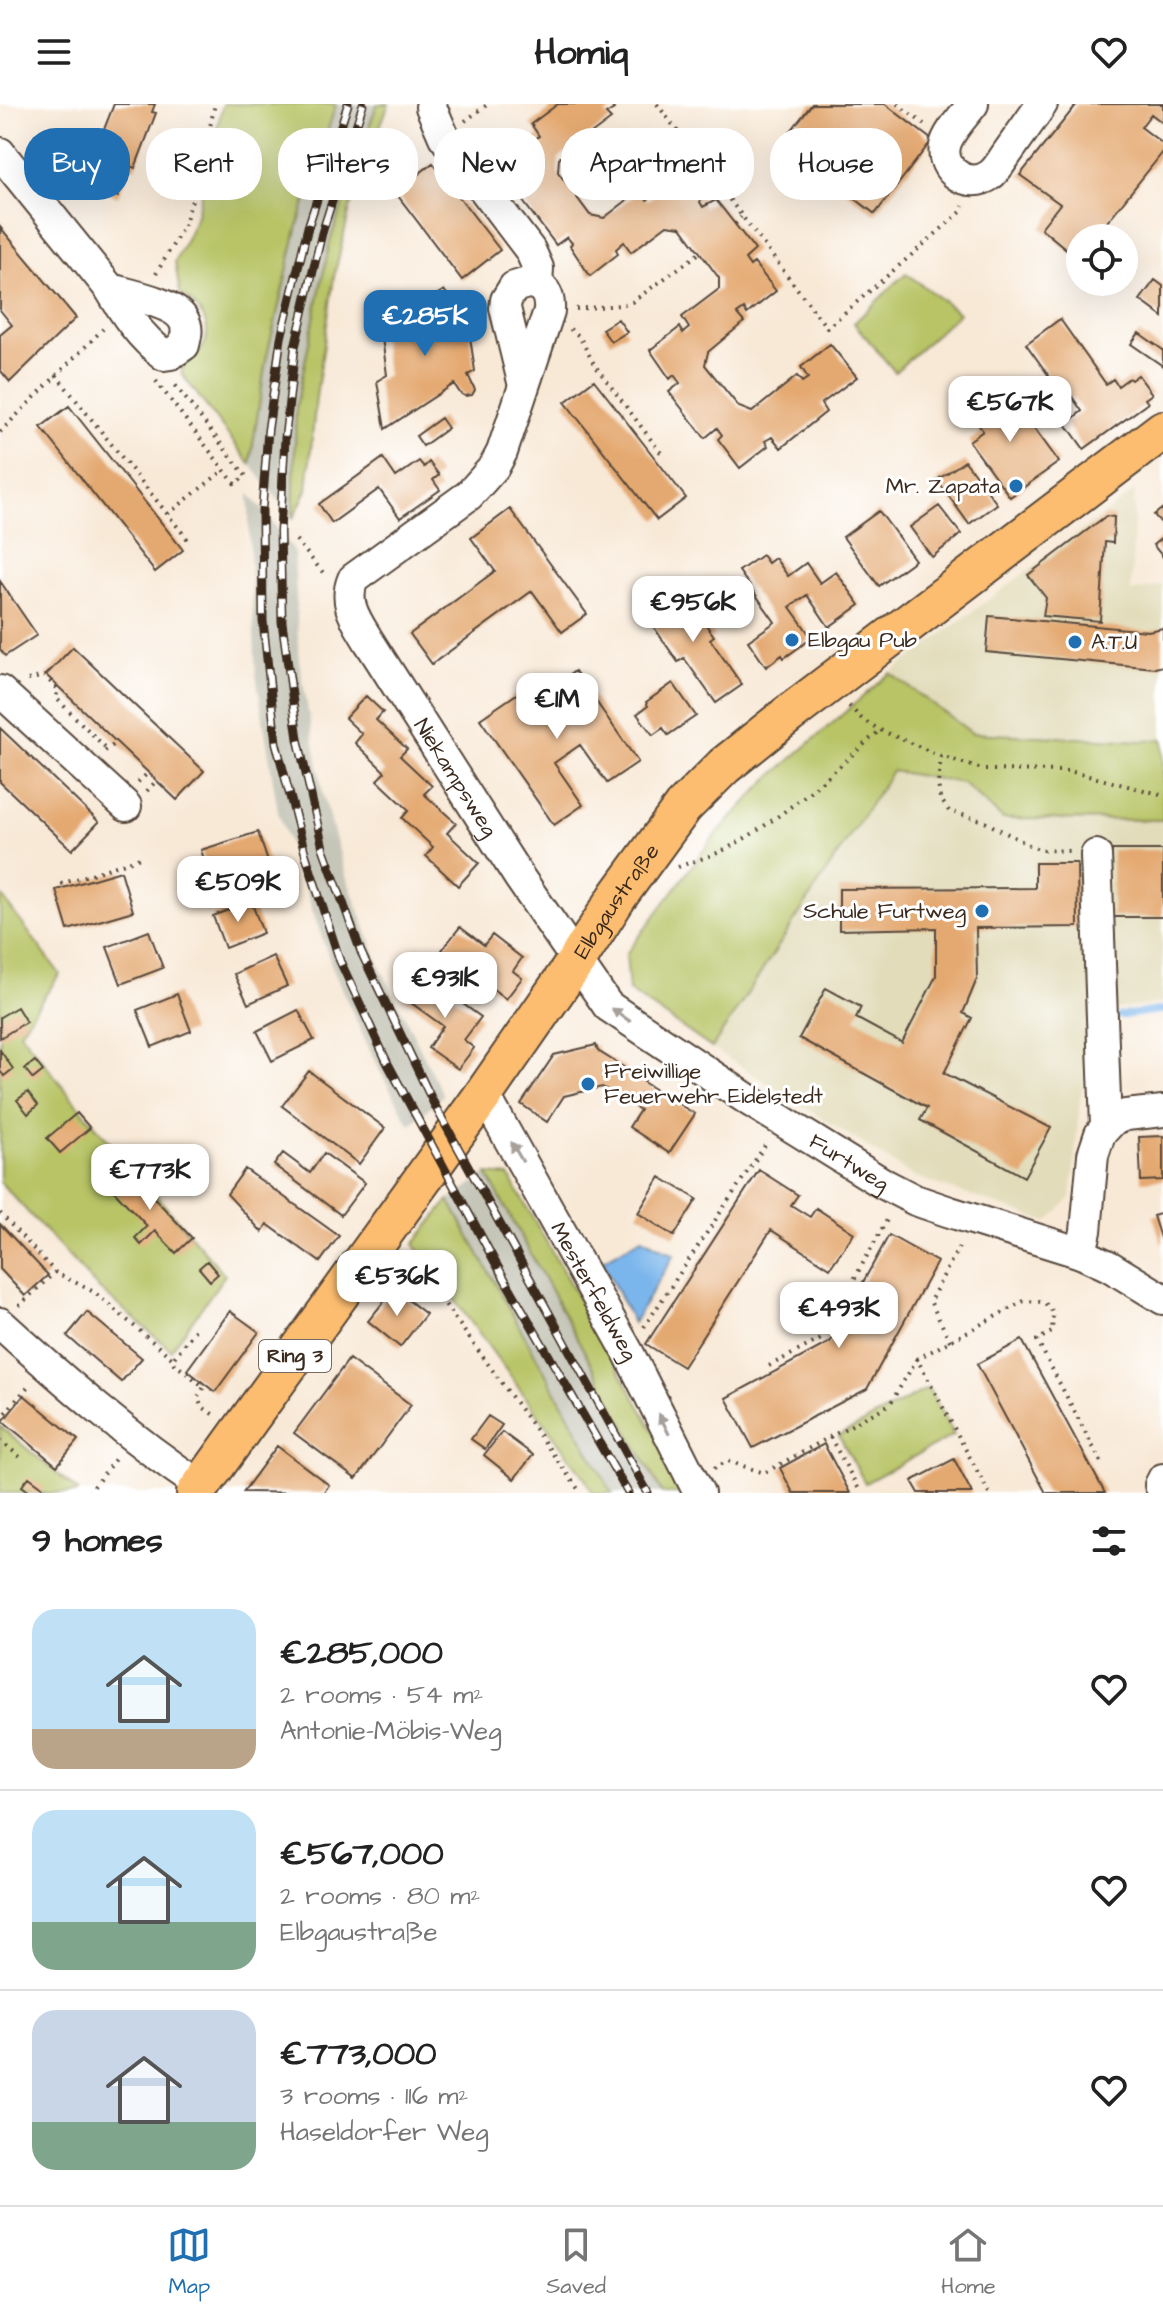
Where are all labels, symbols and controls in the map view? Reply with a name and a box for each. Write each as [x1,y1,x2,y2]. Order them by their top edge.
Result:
text: Homiq [534,27,629,78]
icon: menu [32,30,76,74]
icon: heart [1087,30,1131,74]
chip: Buy [24,128,130,200]
chip: Rent [146,128,262,200]
chip: Filters [278,128,418,200]
chip: New [434,128,545,200]
chip: Apartment [561,128,754,200]
chip: House [770,128,902,200]
map controls [1066,224,1138,296]
button: locate [1066,224,1138,296]
pin: €285K [369,290,481,358]
text: €285K [382,298,468,334]
pin: €567K [954,376,1066,444]
text: €567K [966,384,1054,420]
place label: Mr. Zapata [886,471,1000,502]
marker: Mr. Zapata [1007,477,1025,495]
pin: €956K [637,576,749,644]
text: €956K [650,584,736,620]
place label: Elbgau Pub [808,625,917,657]
place label: A.T.U [1091,627,1137,658]
marker: Elbgau Pub [783,631,801,649]
marker: A.T.U [1066,633,1084,651]
pin: €1M [518,673,596,741]
text: €1M [534,681,580,717]
street label: Niekampsweg [406,712,505,844]
street label: Elbgaustraße [566,837,667,965]
pin: €509K [182,856,294,924]
text: €509K [195,864,281,900]
place label: Schule Furtweg [803,896,966,928]
marker: Schule Furtweg [973,902,991,920]
pin: €931K [389,952,501,1020]
text: €931K [411,960,479,996]
one-way arrow [610,1007,631,1022]
place label: Freiwillige Feuerwehr Eidelstedt [604,1056,823,1112]
marker: Freiwillige Feuerwehr Eidelstedt [579,1075,597,1093]
street label: Furtweg [803,1126,895,1200]
one-way arrow [510,1141,524,1164]
pin: €773K [94,1144,206,1212]
text: €773K [109,1152,191,1188]
street label: Mesterfeldweg [543,1216,645,1367]
pin: €536K [341,1250,453,1318]
text: €536K [355,1258,439,1294]
pin: €493K [783,1282,895,1350]
text: €493K [798,1290,880,1326]
road number: Ring 3 [259,1340,331,1372]
one-way arrow [657,1412,670,1435]
text: 9 homes [32,1517,163,1565]
icon: filters [1087,1519,1131,1563]
text: €285,000 [280,1629,443,1677]
icon: home [96,1641,192,1737]
icon: heart [1087,1667,1131,1711]
text: 2 rooms · 54 m² [280,1677,483,1713]
text: Antonie-Möbis-Weg [280,1713,502,1749]
text: €567,000 [280,1830,444,1878]
icon: home [96,1842,192,1938]
icon: heart [1087,1868,1131,1912]
text: 2 rooms · 80 m² [280,1878,480,1914]
text: Elbgaustraße [280,1914,438,1950]
text: €773,000 [280,2030,437,2078]
icon: home [96,2042,192,2138]
icon: heart [1087,2068,1131,2112]
text: 3 rooms · 116 m² [280,2078,468,2114]
text: Haseldorfer Weg [280,2114,489,2150]
tab: Map [167,2223,211,2302]
tab: Saved [546,2223,606,2302]
tab: Home [941,2223,996,2302]

